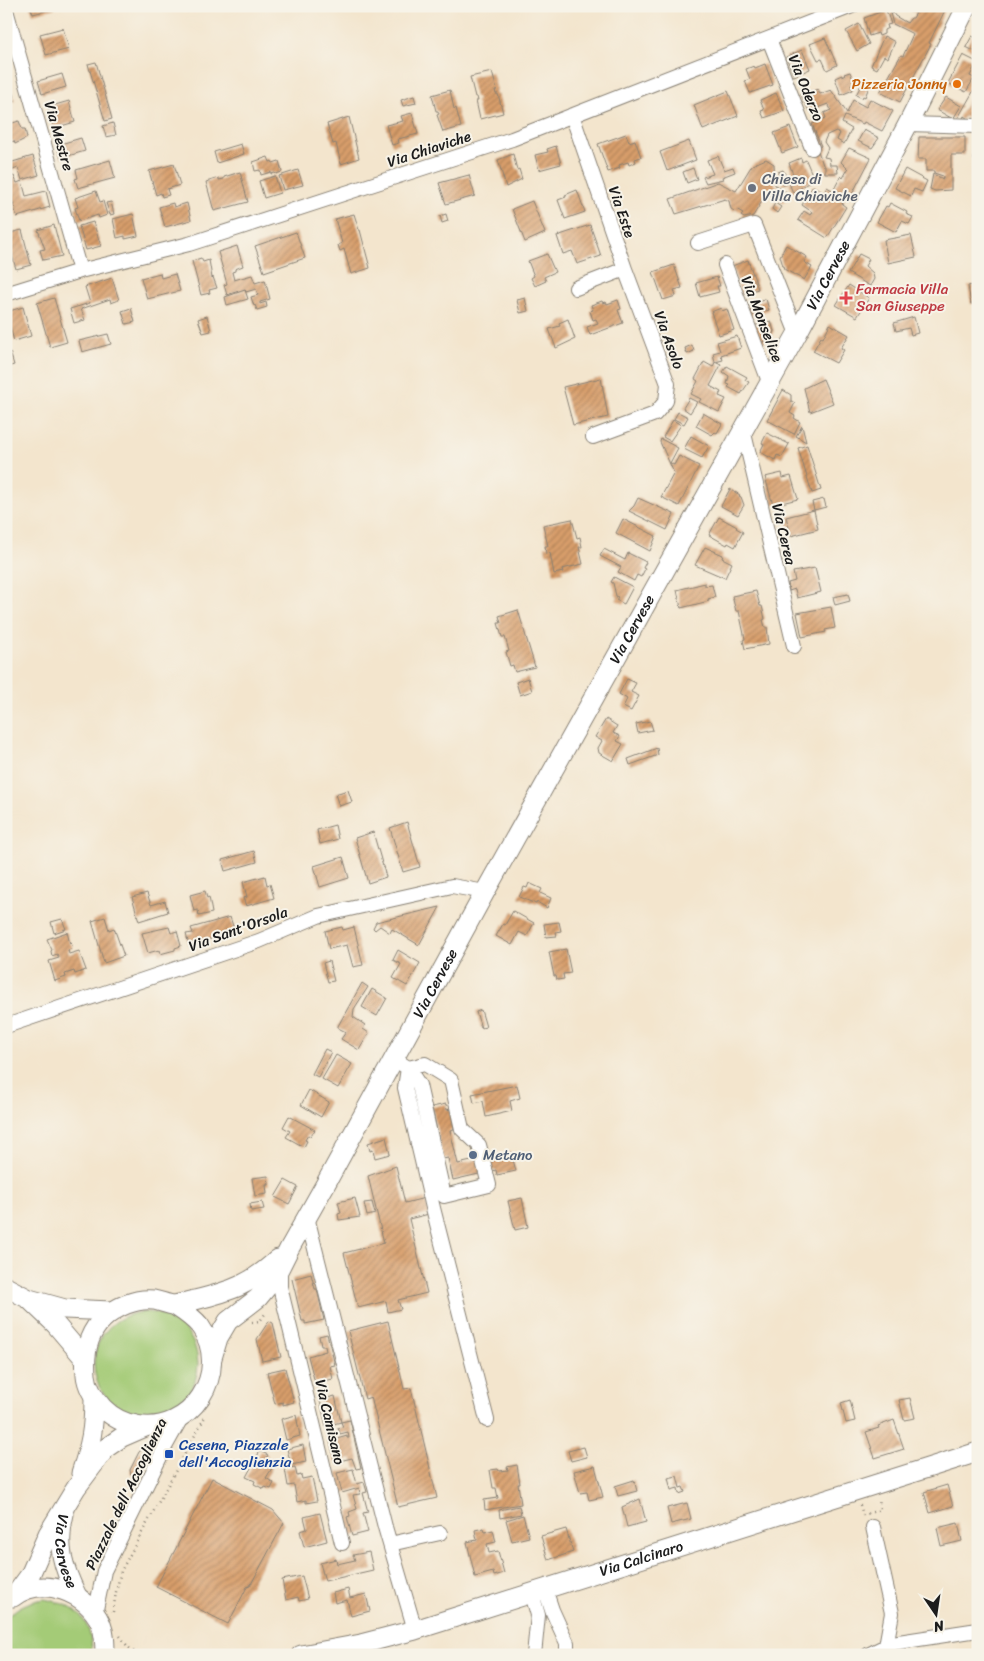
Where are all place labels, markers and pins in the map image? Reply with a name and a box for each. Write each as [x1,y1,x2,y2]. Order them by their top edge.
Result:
place label: Pizzeria Jonny [852,71,947,97]
marker: Pizzeria Jonny [951,78,963,90]
place label: Chiesa di Villa Chiaviche [762,166,858,209]
marker: Chiesa di Villa Chiaviche [746,182,758,194]
place label: Farmacia Villa San Giuseppe [856,276,949,319]
marker: Farmacia Villa San Giuseppe [840,292,852,304]
place label: Metano [483,1142,533,1168]
marker: Metano [467,1149,479,1161]
place label: Cesena, Piazzale dell'Accoglienzia [179,1432,292,1475]
marker: Cesena, Piazzale dell'Accoglienzia [163,1448,175,1460]

